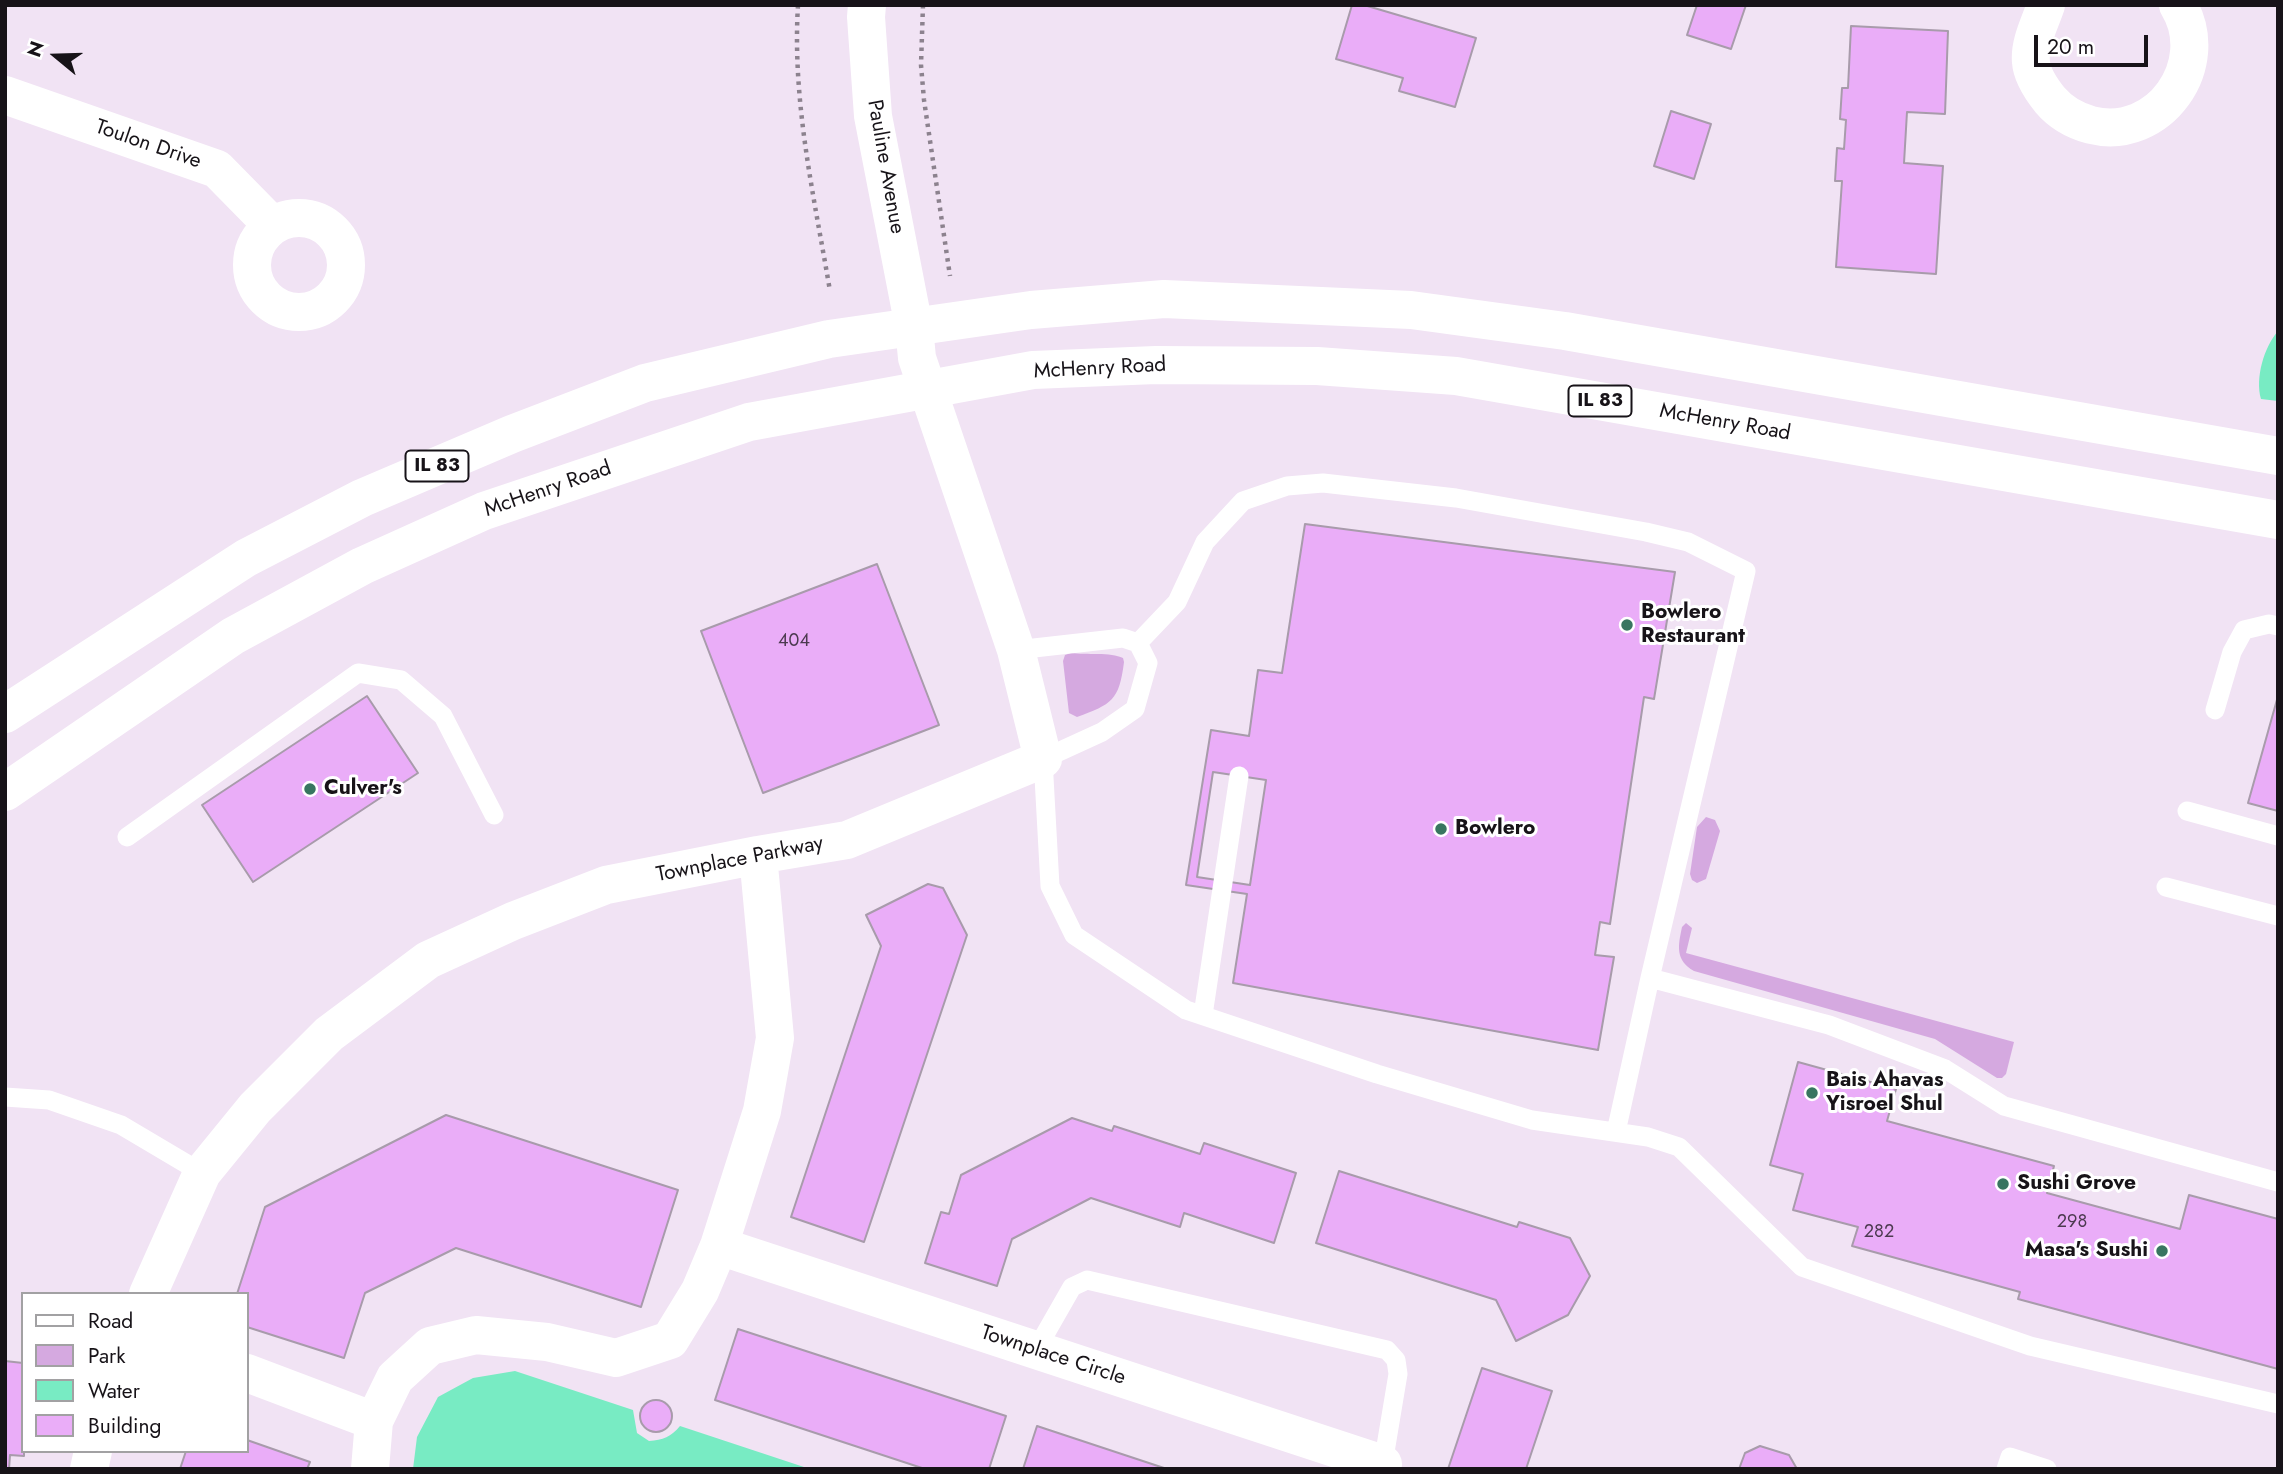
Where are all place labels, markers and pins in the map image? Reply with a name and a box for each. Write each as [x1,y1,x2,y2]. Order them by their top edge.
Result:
place label: Bowlero Restaurant [1641,600,1745,650]
marker: Bowlero Restaurant [1619,617,1635,633]
place label: Culver's [324,776,402,802]
marker: Culver's [302,781,318,797]
place label: Bowlero [1455,816,1535,842]
marker: Bowlero [1433,821,1449,837]
place label: Bais Ahavas Yisroel Shul [1826,1068,1943,1118]
marker: Bais Ahavas Yisroel Shul [1804,1085,1820,1101]
place label: Sushi Grove [2017,1171,2136,1197]
marker: Sushi Grove [1995,1176,2011,1192]
place label: Masa's Sushi [2025,1238,2148,1264]
marker: Masa's Sushi [2154,1243,2170,1259]

